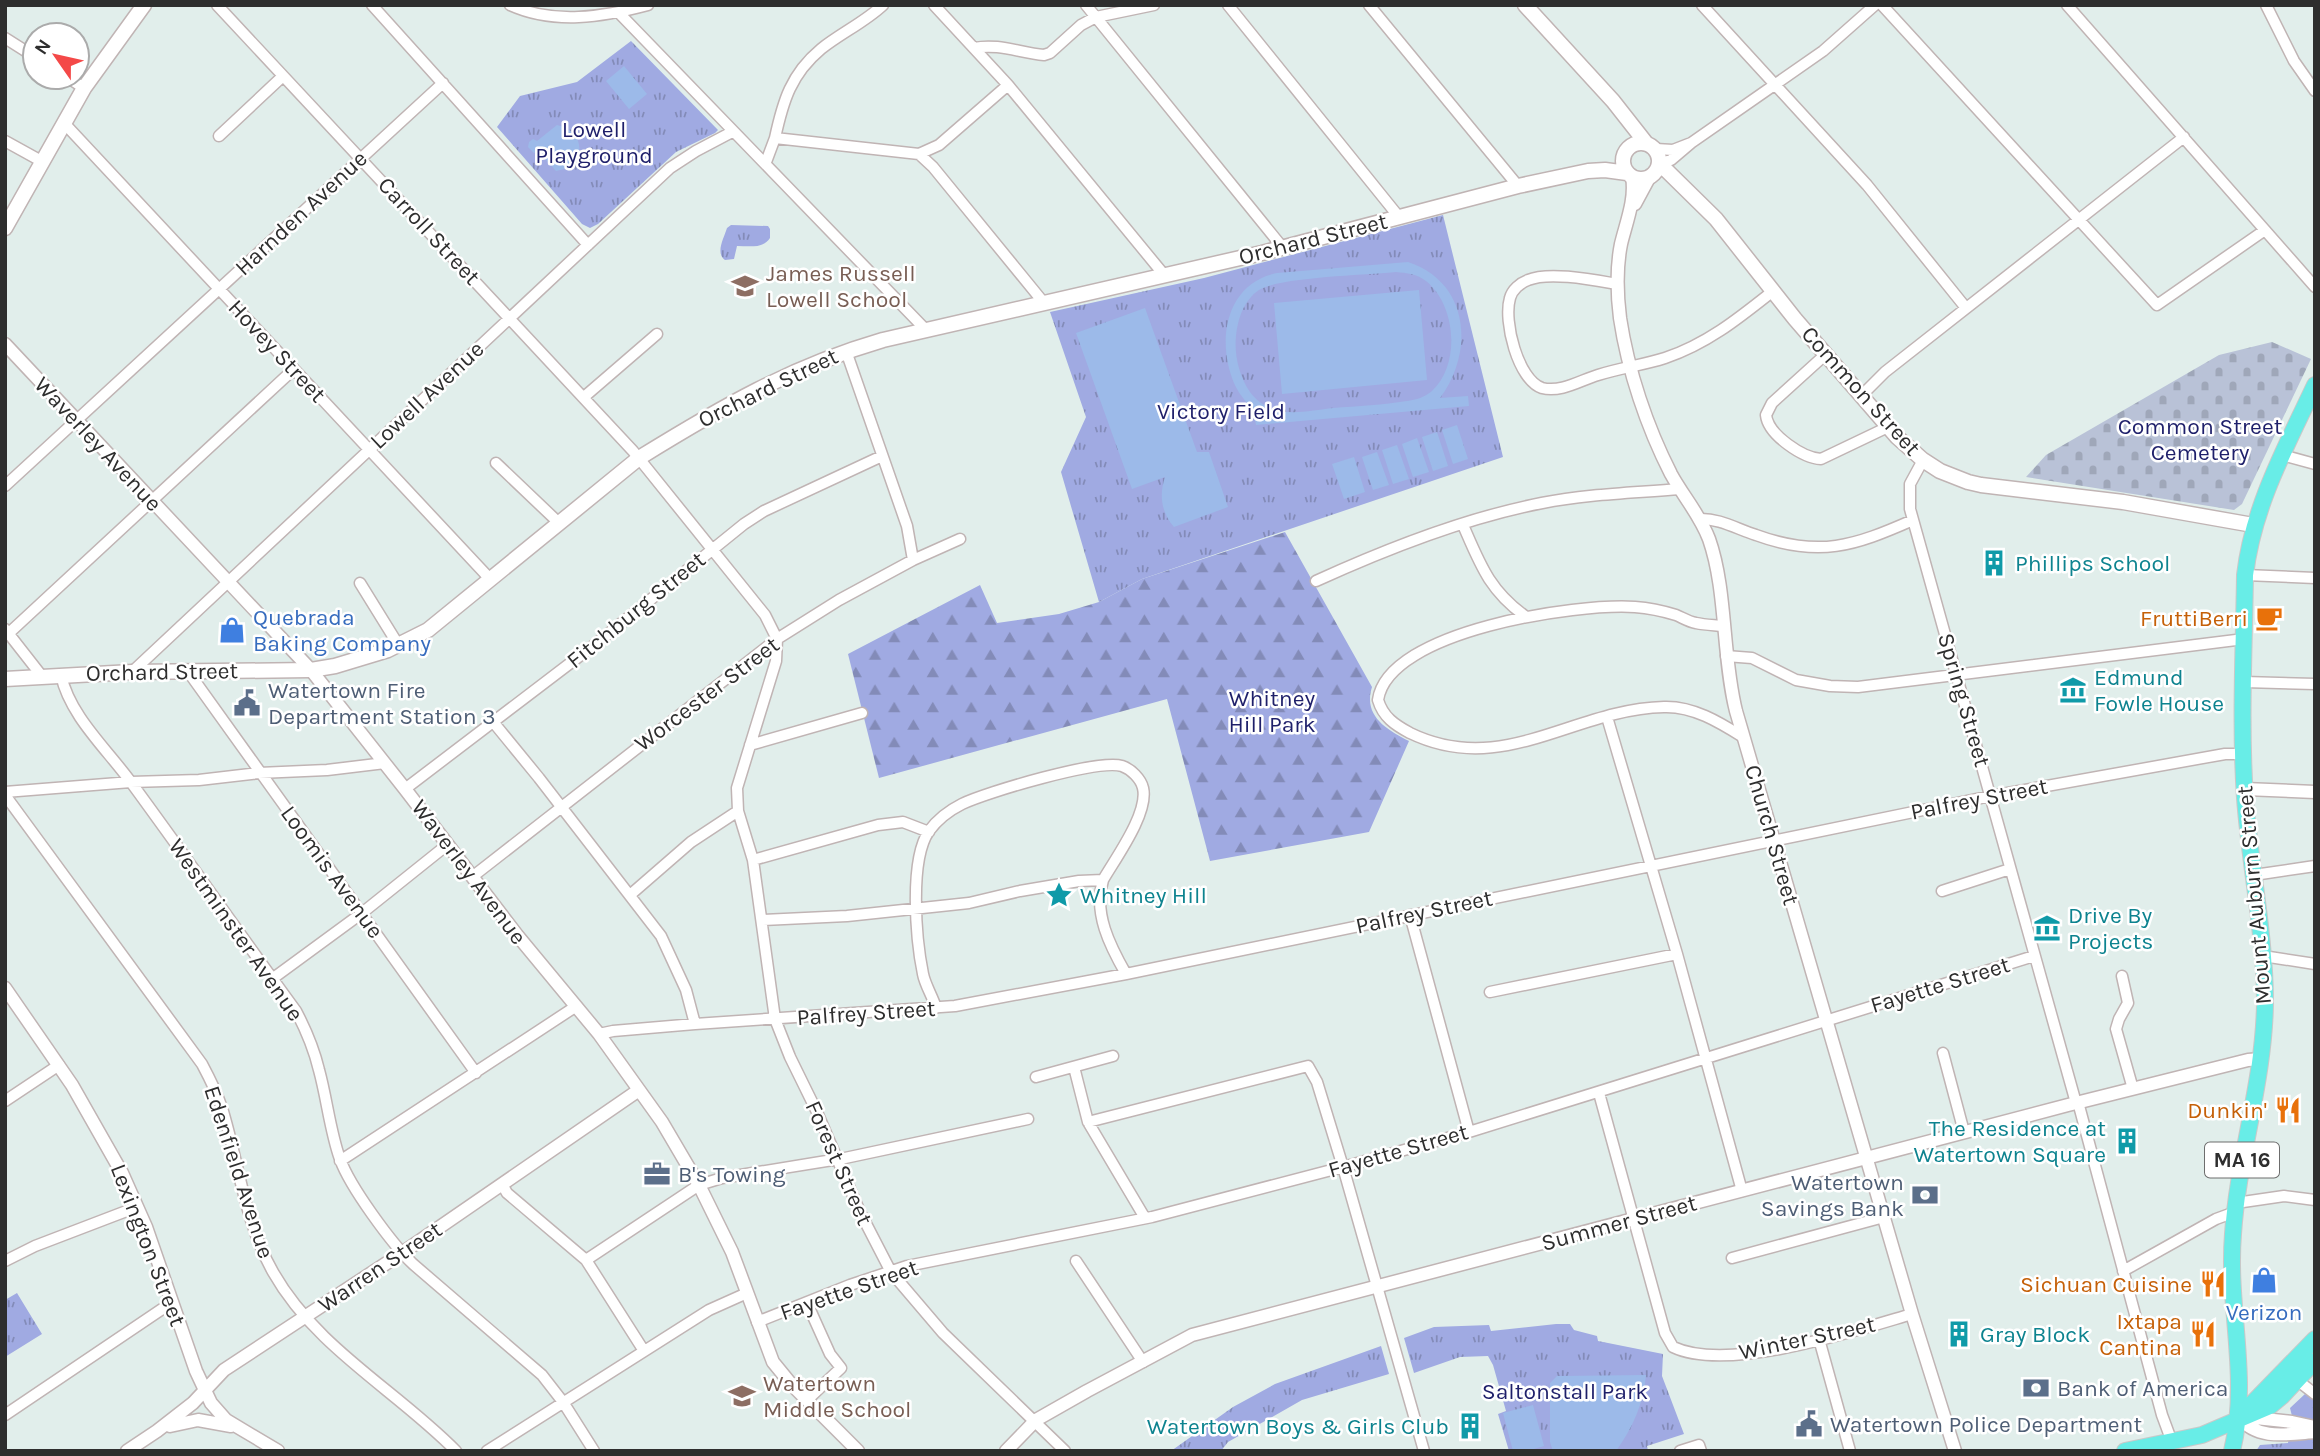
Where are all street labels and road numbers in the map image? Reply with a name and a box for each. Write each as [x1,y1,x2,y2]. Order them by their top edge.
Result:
street label: Harnden Avenue [229,145,373,281]
street label: Carroll Street [372,172,486,291]
street label: Orchard Street [1236,207,1390,270]
street label: Hovey Street [223,294,332,408]
street label: Common Street [1796,321,1926,462]
street label: Lowell Avenue [364,335,490,455]
street label: Orchard Street [694,342,843,433]
street label: Waverley Avenue [29,371,167,517]
street label: Fitchburg Street [561,546,711,674]
street label: Spring Street [1932,630,1996,770]
street label: Worcester Street [629,631,785,757]
street label: Orchard Street [86,657,239,687]
street label: Church Street [1739,762,1805,909]
street label: Palfrey Street [1908,772,2050,826]
street label: Mount Auburn Street [2231,784,2277,1005]
street label: Waverley Avenue [406,794,532,950]
street label: Loomis Avenue [275,800,389,944]
street label: Westminster Avenue [163,834,309,1026]
street label: Palfrey Street [1353,884,1495,940]
street label: Fayette Street [1867,951,2013,1019]
street label: Palfrey Street [796,995,937,1031]
street label: Edenfield Avenue [198,1082,280,1262]
street label: Forest Street [800,1097,879,1230]
street label: Fayette Street [1325,1118,1471,1184]
road number: MA 16 [2205,1142,2279,1178]
street label: Lexington Street [105,1160,192,1330]
street label: Summer Street [1538,1189,1700,1257]
street label: Warren Street [313,1216,447,1318]
street label: Fayette Street [776,1254,922,1326]
street label: Winter Street [1736,1310,1878,1366]

